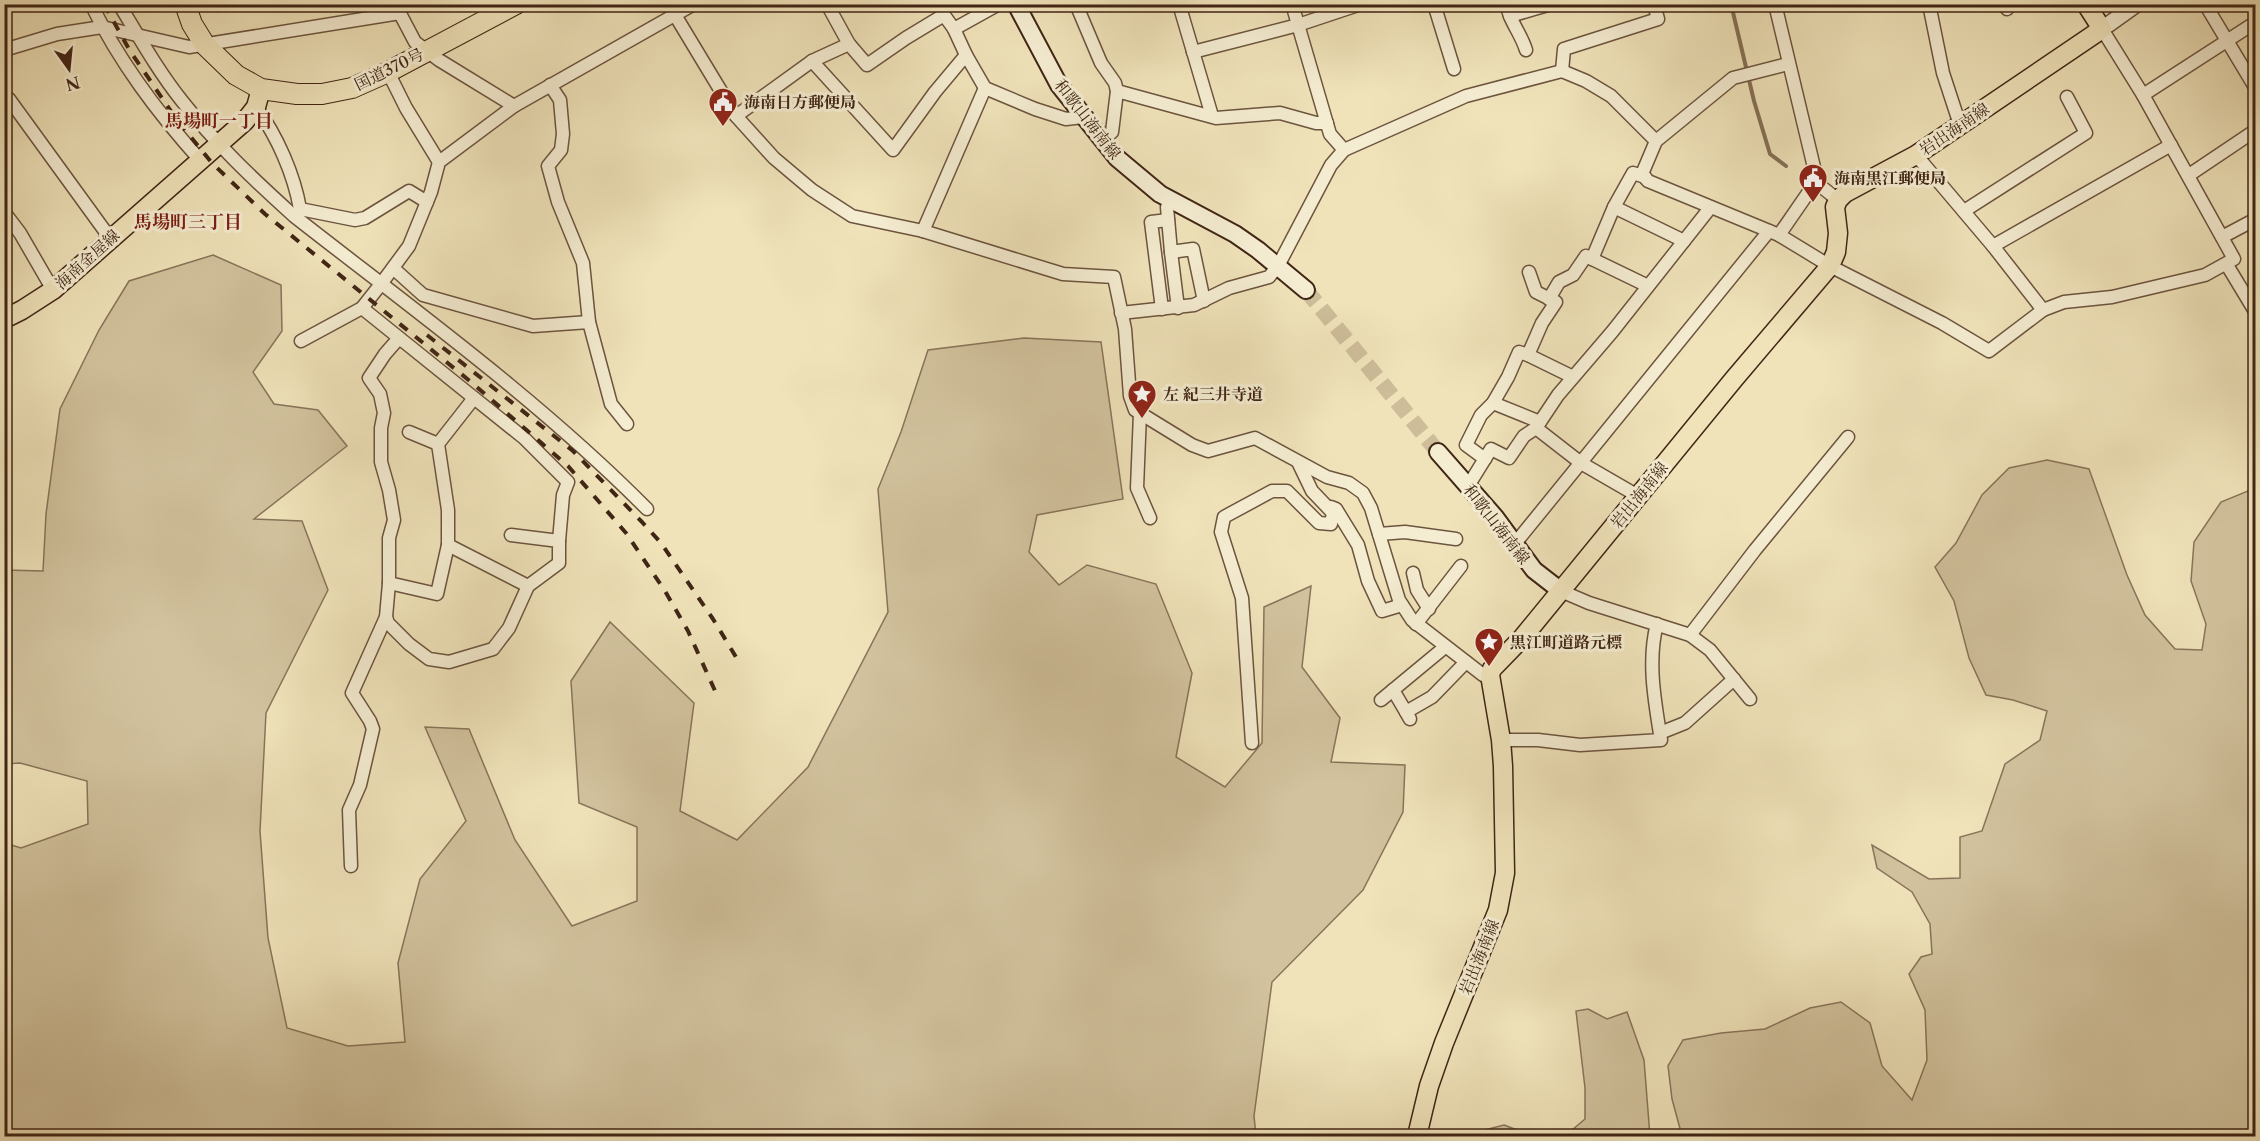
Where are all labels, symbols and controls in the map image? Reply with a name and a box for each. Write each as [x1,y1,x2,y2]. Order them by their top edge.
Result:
north arrow [39,39,99,99]
street label: 国道370号 [351,44,427,94]
text: N [63,72,82,95]
street label: 和歌山海南線 [1051,75,1125,163]
public building icon: 海南日方郵便局 [707,86,739,128]
place label: 海南日方郵便局 [744,92,856,112]
street label: 岩出海南線 [1915,98,1993,160]
district label: 馬場町一丁目 [165,110,273,132]
public building icon: 海南黒江郵便局 [1797,162,1829,204]
place label: 海南黒江郵便局 [1834,168,1946,188]
district label: 馬場町三丁目 [134,211,242,233]
street label: 海南金屋線 [51,225,123,293]
place icon: 左 紀三井寺道 [1126,378,1158,420]
place label: 左 紀三井寺道 [1163,384,1263,404]
street label: 岩出海南線 [1606,458,1672,532]
street label: 和歌山海南線 [1460,480,1534,568]
place icon: 黒江町道路元標 [1473,626,1505,668]
place label: 黒江町道路元標 [1510,632,1622,652]
street label: 岩出海南線 [1455,916,1503,998]

